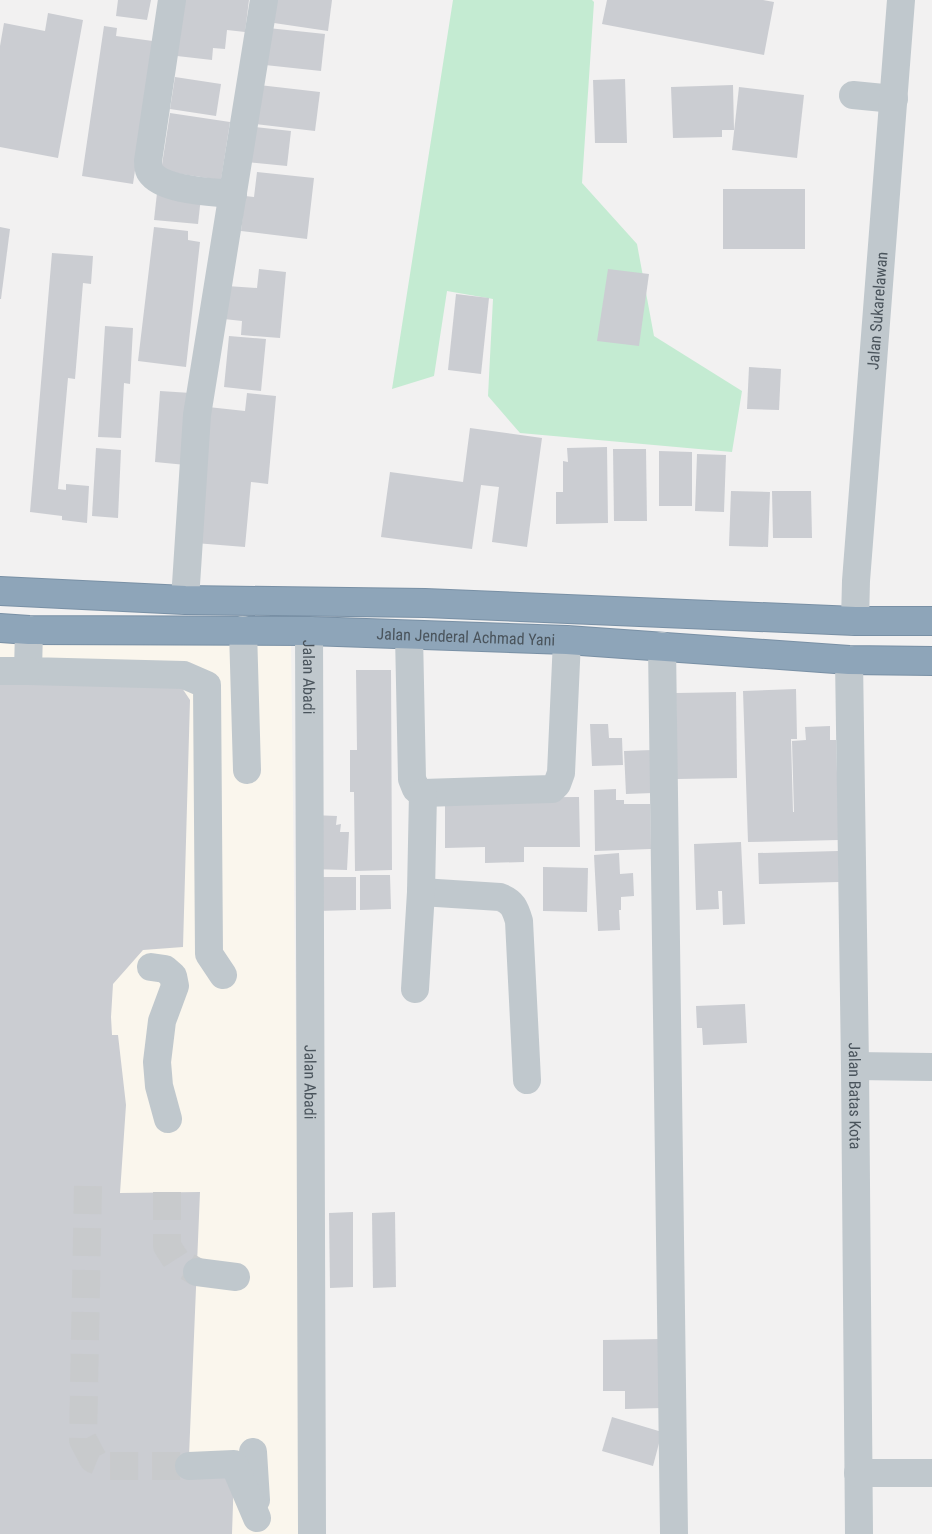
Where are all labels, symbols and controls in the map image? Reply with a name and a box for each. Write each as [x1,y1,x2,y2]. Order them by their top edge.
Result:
street label: Jalan Sukarelawan [863,251,891,371]
street label: Jalan Jenderal Achmad Yani [376,624,556,649]
street label: Jalan Abadi [300,640,319,714]
street label: Jalan Batas Kota [845,1042,865,1149]
street label: Jalan Abadi [301,1045,320,1119]

